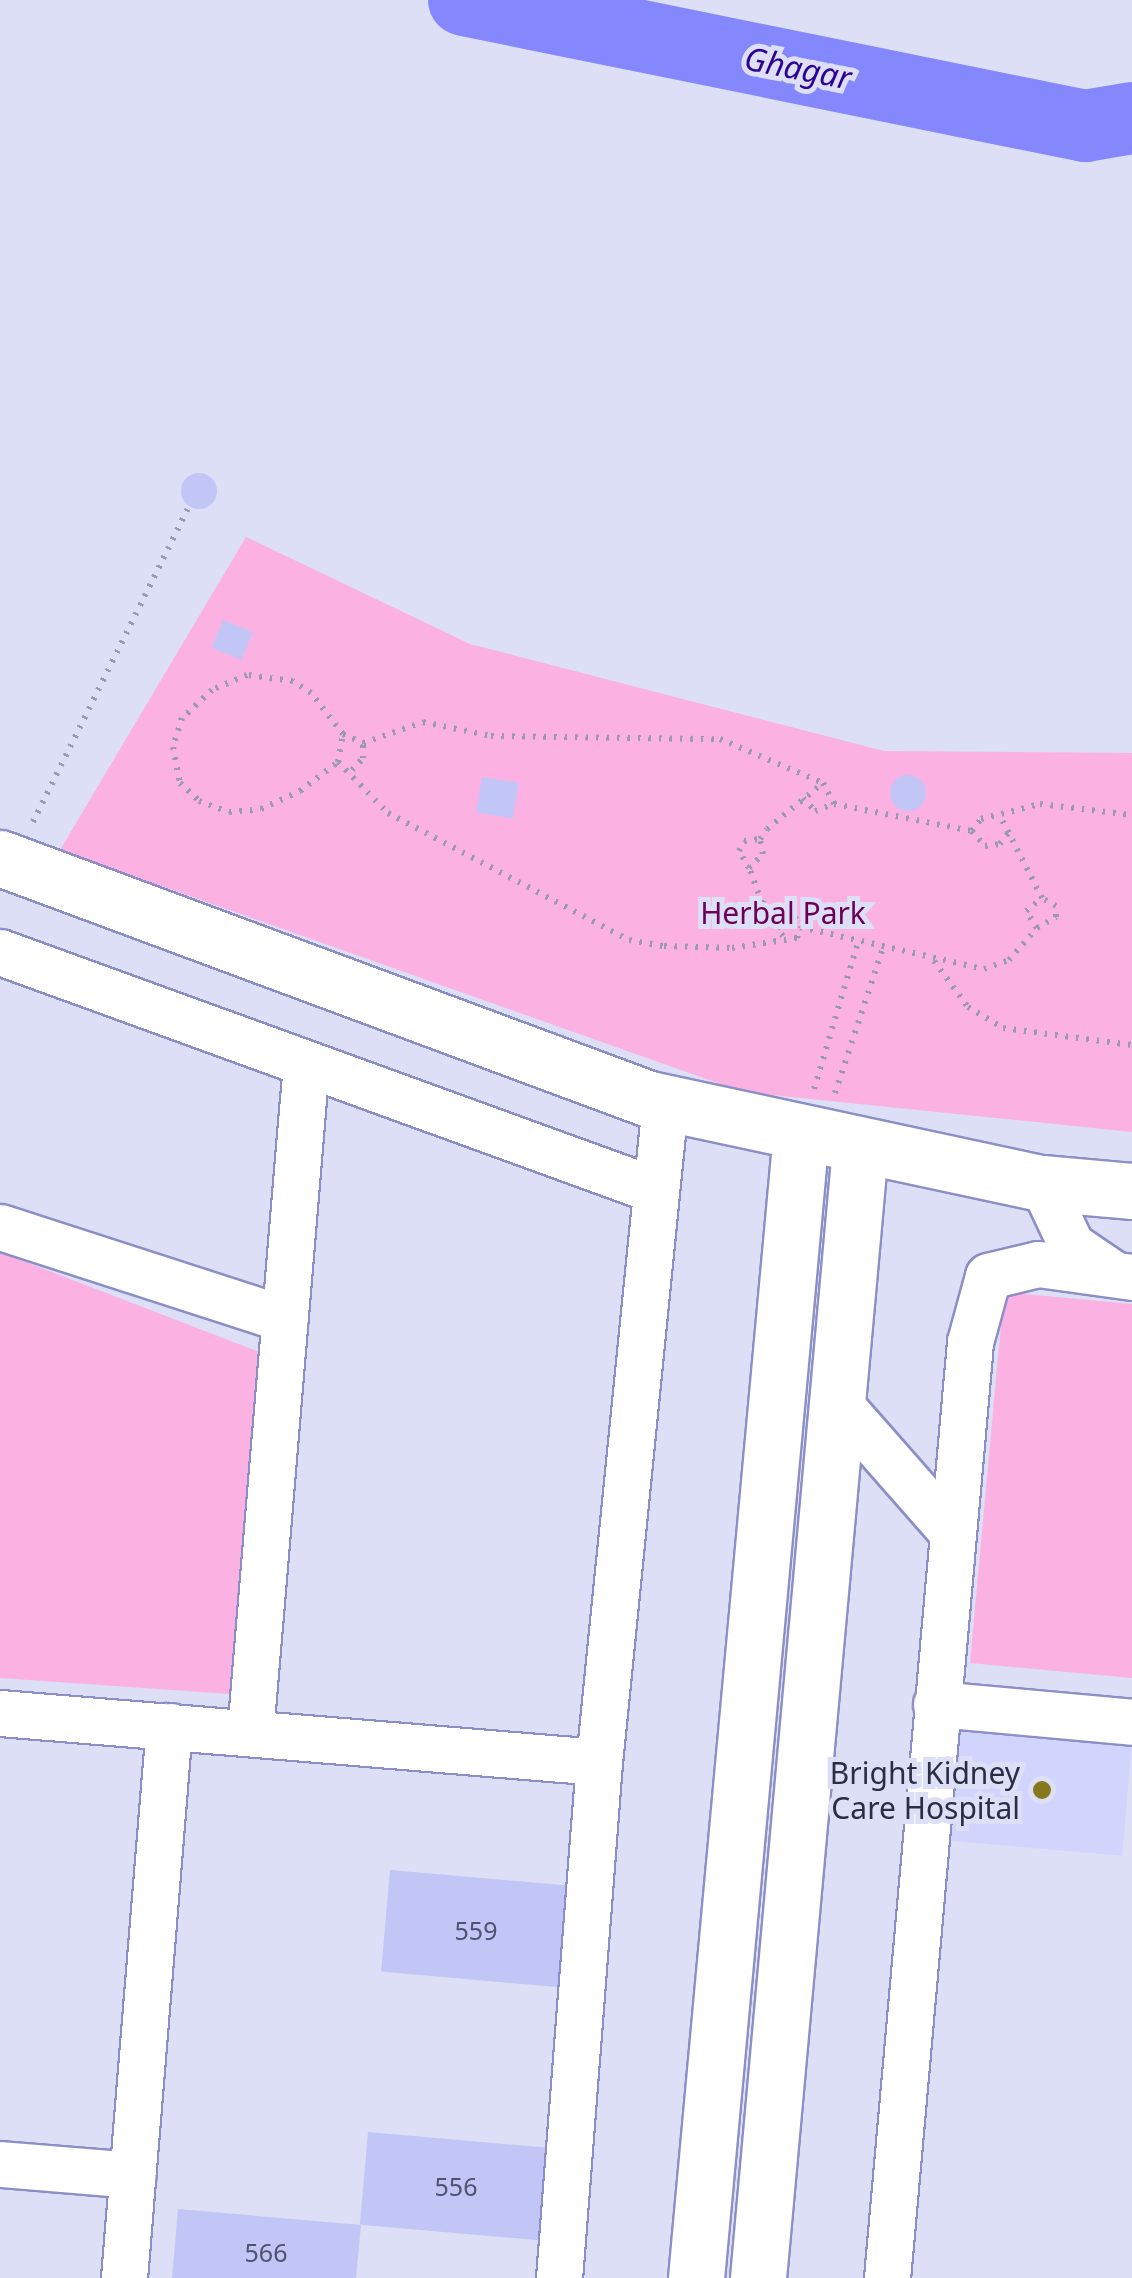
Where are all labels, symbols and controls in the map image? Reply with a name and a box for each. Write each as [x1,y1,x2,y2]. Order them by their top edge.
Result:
water label: Ghagar [741,39,855,97]
park label: Herbal Park [700,895,866,931]
place label: Bright Kidney Care Hospital [830,1755,1020,1826]
marker: Bright Kidney Care Hospital [1029,1777,1055,1803]
house number: 559 [455,1915,497,1945]
house number: 556 [435,2171,477,2201]
house number: 566 [245,2237,287,2267]

